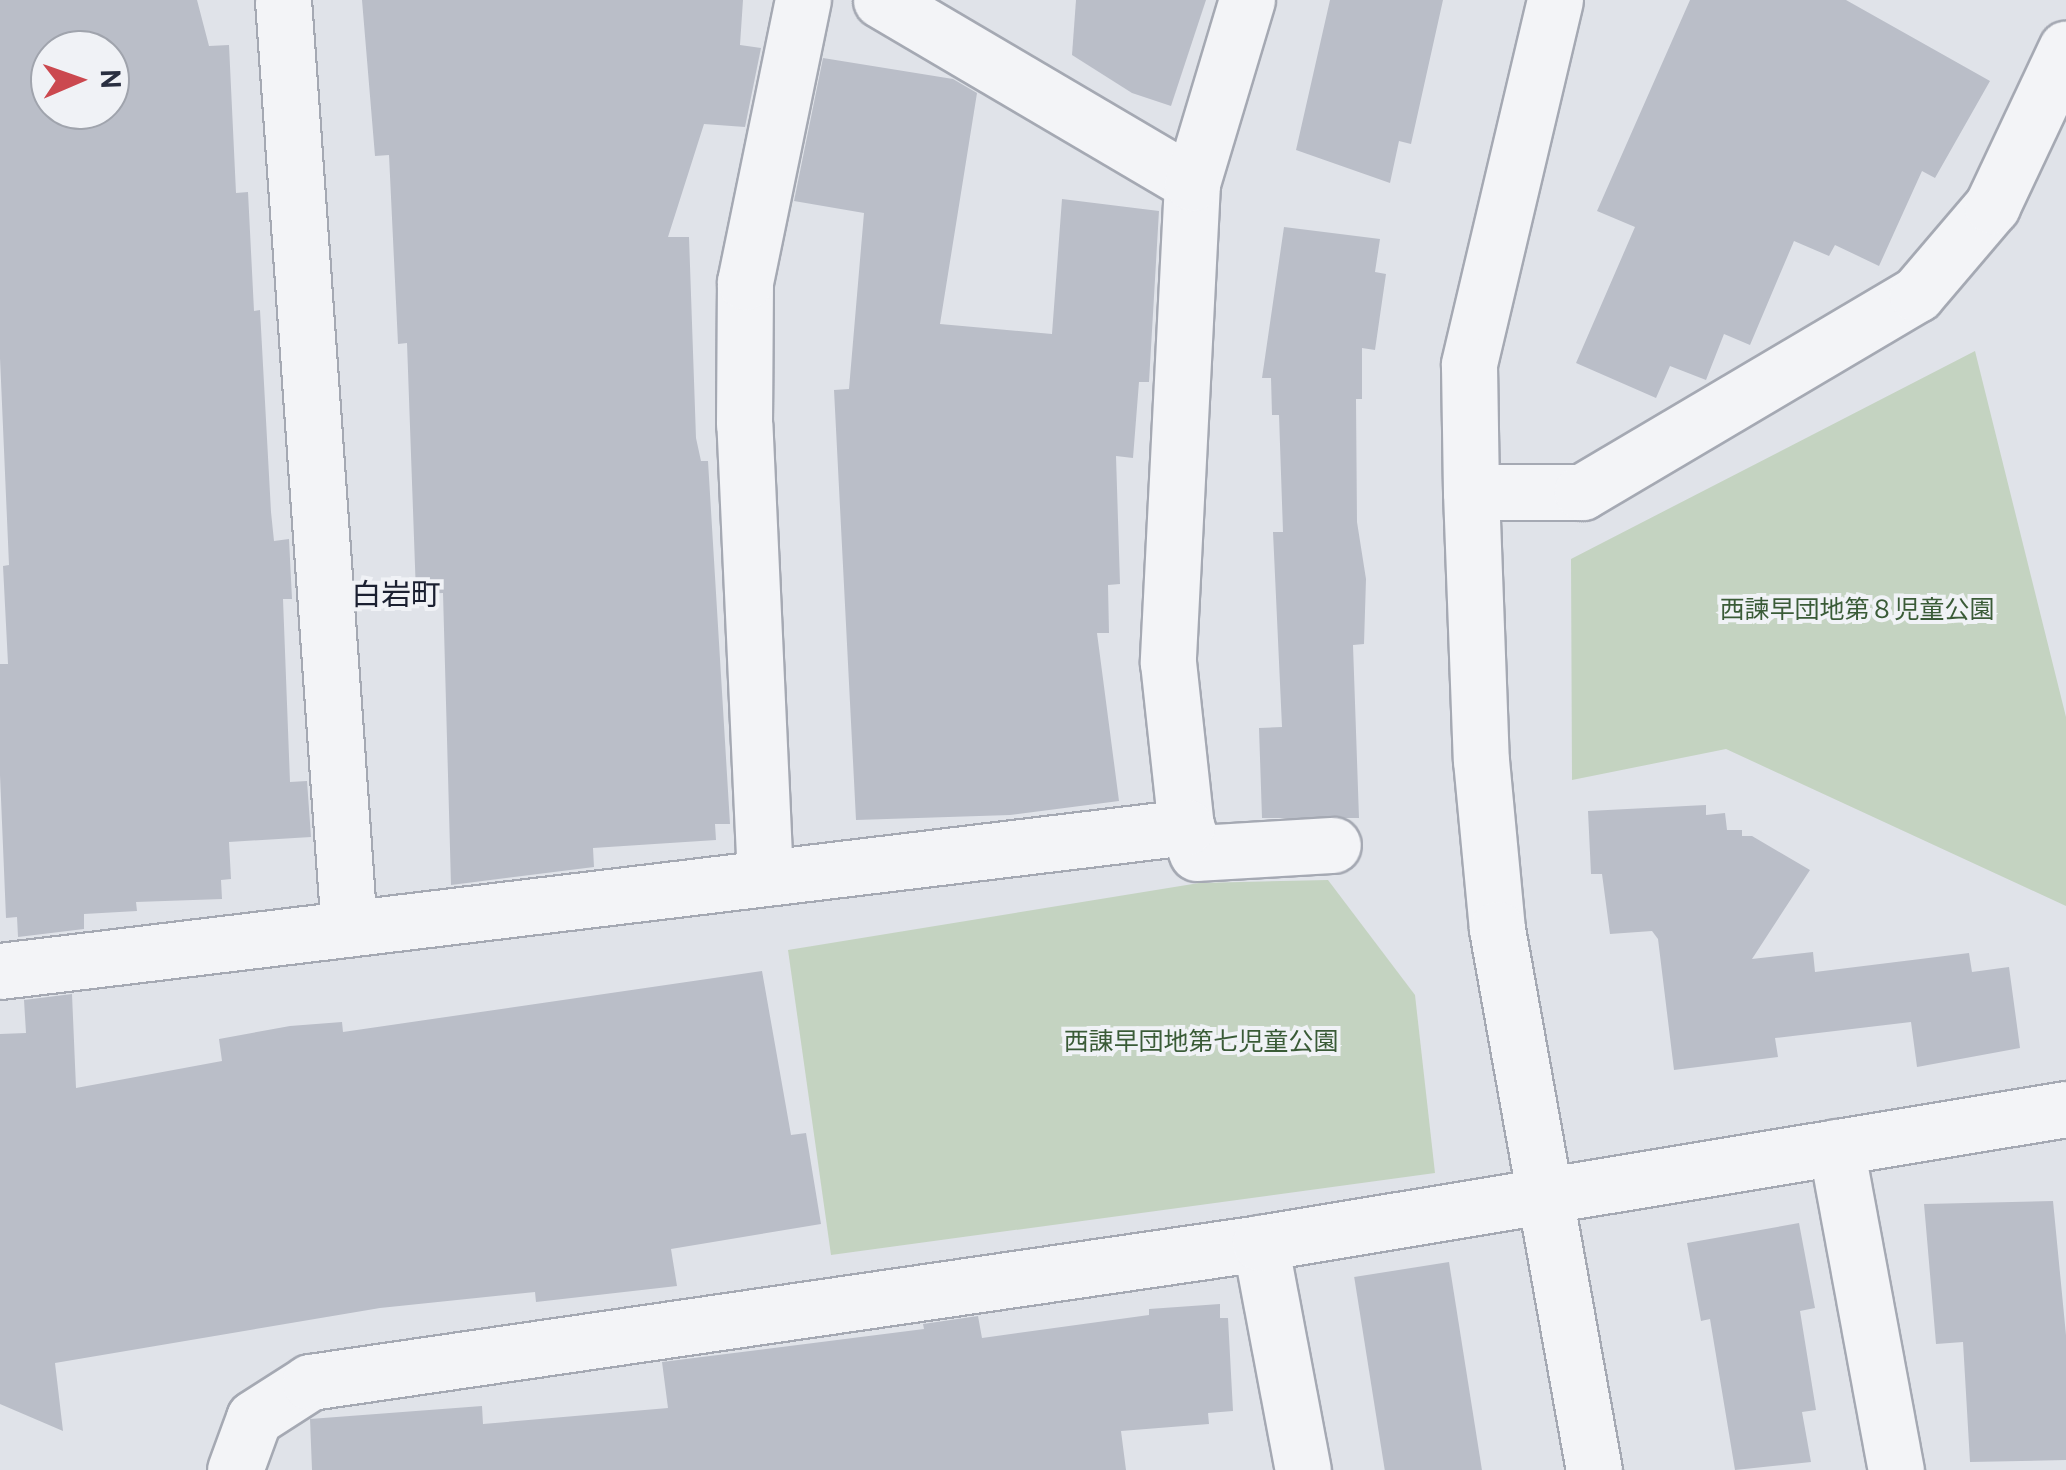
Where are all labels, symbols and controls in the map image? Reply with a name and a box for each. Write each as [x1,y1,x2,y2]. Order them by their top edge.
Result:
north arrow [30,30,130,130]
text: N [90,68,126,90]
district label: 白岩町 [351,580,441,616]
park label: 西諫早団地第８児童公園 [1720,597,1994,627]
park label: 西諌早団地第七児童公園 [1064,1029,1338,1059]

